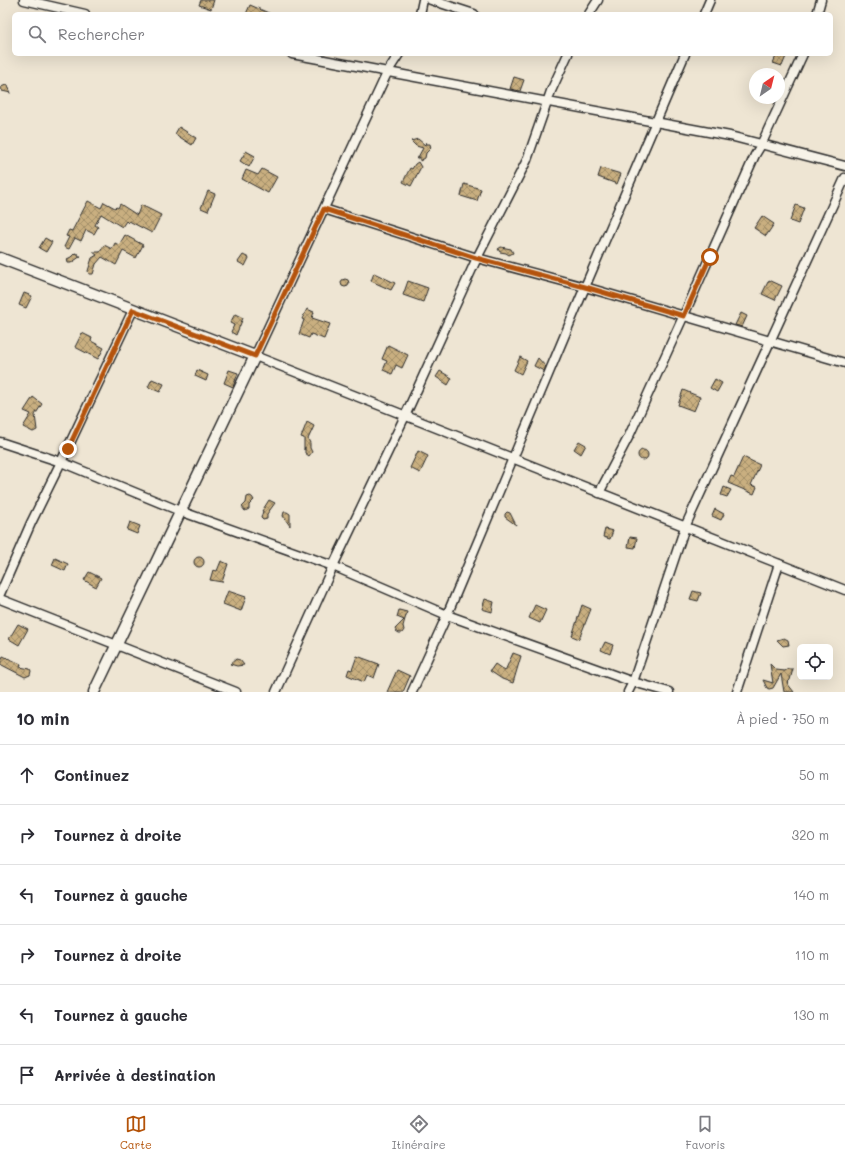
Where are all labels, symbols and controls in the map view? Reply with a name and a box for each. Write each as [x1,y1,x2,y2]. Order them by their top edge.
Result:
search box [12,12,833,56]
icon: search [26,23,48,45]
text: Rechercher [58,24,145,44]
north arrow [749,68,785,104]
route start [701,248,719,266]
route end [59,440,77,458]
map controls [797,644,833,680]
button: locate [797,644,833,680]
text: 10 min [16,707,70,729]
text: À pied · 750 m [736,710,829,727]
icon: ahead [16,764,38,786]
text: Continuez [54,765,129,785]
text: 50 m [799,766,829,783]
icon: right [16,824,38,846]
text: Tournez à droite [54,825,182,845]
text: 320 m [792,826,829,843]
icon: left [16,884,38,906]
text: Tournez à gauche [54,885,188,905]
text: 140 m [793,886,829,903]
icon: right [16,944,38,966]
text: Tournez à droite [54,945,182,965]
text: 110 m [795,946,829,963]
icon: left [16,1004,38,1026]
text: Tournez à gauche [54,1005,188,1025]
text: 130 m [793,1006,829,1023]
icon: arrive [16,1064,38,1086]
text: Arrivée à destination [54,1065,216,1085]
tab: Carte [120,1113,152,1152]
tab: Itinéraire [392,1113,446,1152]
tab: Favoris [686,1113,725,1152]

